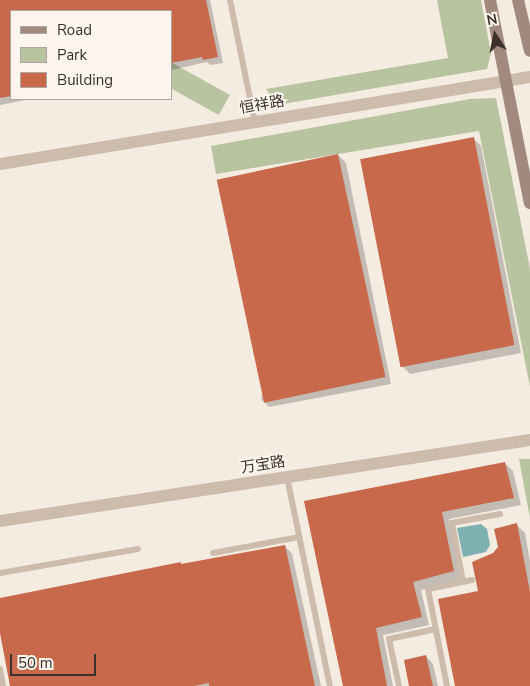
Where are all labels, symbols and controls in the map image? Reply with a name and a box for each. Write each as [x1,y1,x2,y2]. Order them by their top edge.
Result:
text: N [485,9,499,30]
legend [10,10,172,100]
north arrow [470,10,520,60]
text: Road [57,20,92,40]
text: Park [57,45,87,65]
text: Building [57,70,113,90]
street label: 恒祥路 [238,92,286,118]
street label: 万宝路 [239,453,287,477]
scale bar [12,644,99,676]
text: 50 m [18,653,53,673]

